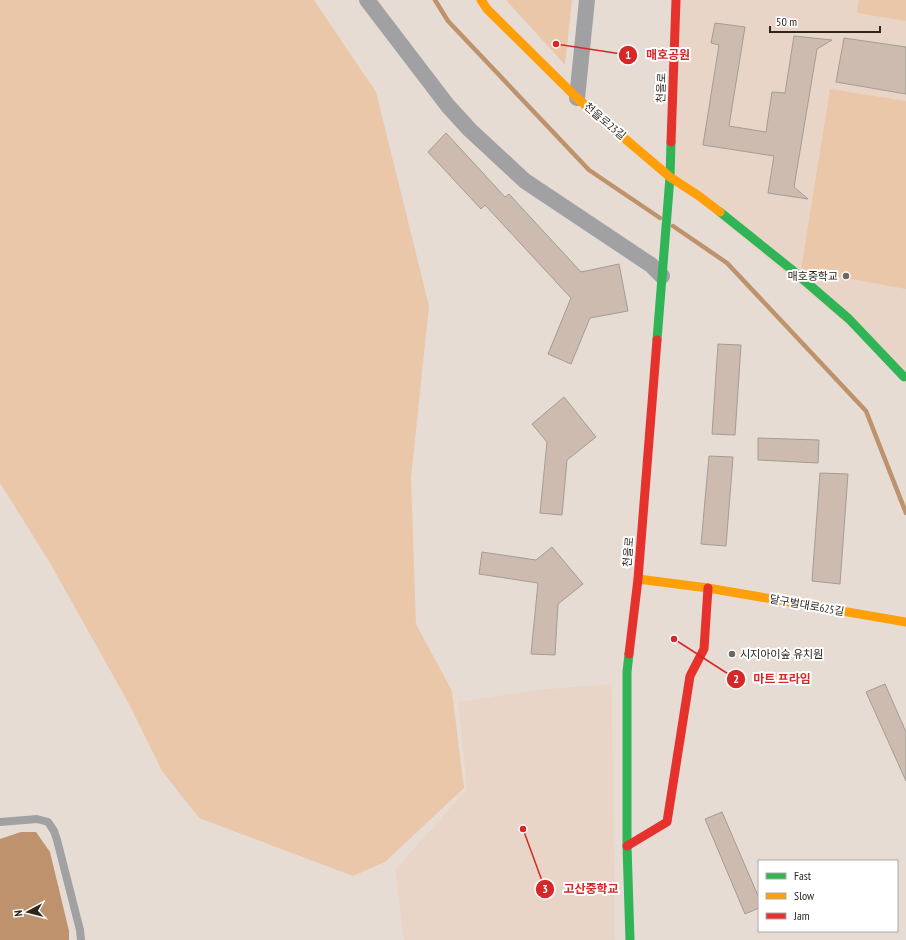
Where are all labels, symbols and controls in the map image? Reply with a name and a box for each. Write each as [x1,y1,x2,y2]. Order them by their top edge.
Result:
scale bar [770,8,880,34]
text: 50 m [776,14,797,29]
callout: 매호공원 [618,43,698,67]
text: 1 [625,47,631,62]
text: 매호공원 [646,47,690,62]
street label: 천을로 [653,73,669,103]
street label: 천을로23길 [581,99,629,143]
place label: 매호중학교 [787,269,838,283]
marker: 매호중학교 [841,271,851,281]
street label: 천을로 [620,536,636,568]
street label: 달구벌대로625길 [769,592,845,618]
place label: 시지아이숲 유치원 [740,647,823,661]
marker: 시지아이숲 유치원 [727,649,737,659]
callout: 마트 프라임 [726,667,819,691]
text: 2 [733,671,739,686]
text: 마트 프라임 [753,671,811,686]
legend [758,860,898,932]
text: Fast [794,868,812,883]
callout: 고산중학교 [535,877,626,901]
text: 3 [542,881,548,896]
text: 고산중학교 [563,881,619,896]
text: Slow [794,888,815,903]
north arrow [8,892,48,932]
text: Jam [793,908,810,923]
text: N [11,909,25,917]

